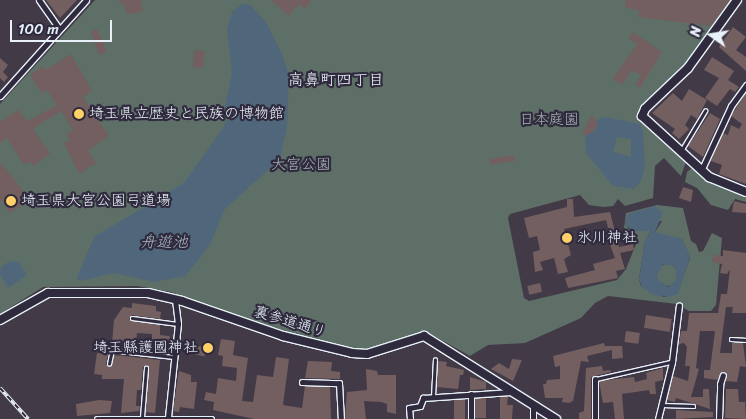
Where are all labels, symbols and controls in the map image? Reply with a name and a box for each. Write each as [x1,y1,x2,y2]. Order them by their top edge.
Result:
scale bar [12,10,115,42]
north arrow [686,10,736,60]
text: 100 m [18,16,59,42]
text: N [683,24,709,39]
district label: 高鼻町四丁目 [288,70,384,90]
place label: 埼玉県立歴史と民族の博物館 [89,105,284,123]
marker: 埼玉県立歴史と民族の博物館 [73,108,85,120]
park label: 日本庭園 [519,111,579,129]
park label: 大宮公園 [271,156,331,174]
place label: 埼玉県大宮公園弓道場 [21,192,171,210]
marker: 埼玉県大宮公園弓道場 [5,195,17,207]
place label: 氷川神社 [577,229,637,247]
water label: 舟遊池 [140,232,188,252]
marker: 氷川神社 [561,232,573,244]
street label: 裏参道通り [252,302,328,342]
place label: 埼玉縣護國神社 [93,339,198,357]
marker: 埼玉縣護國神社 [202,342,214,354]

